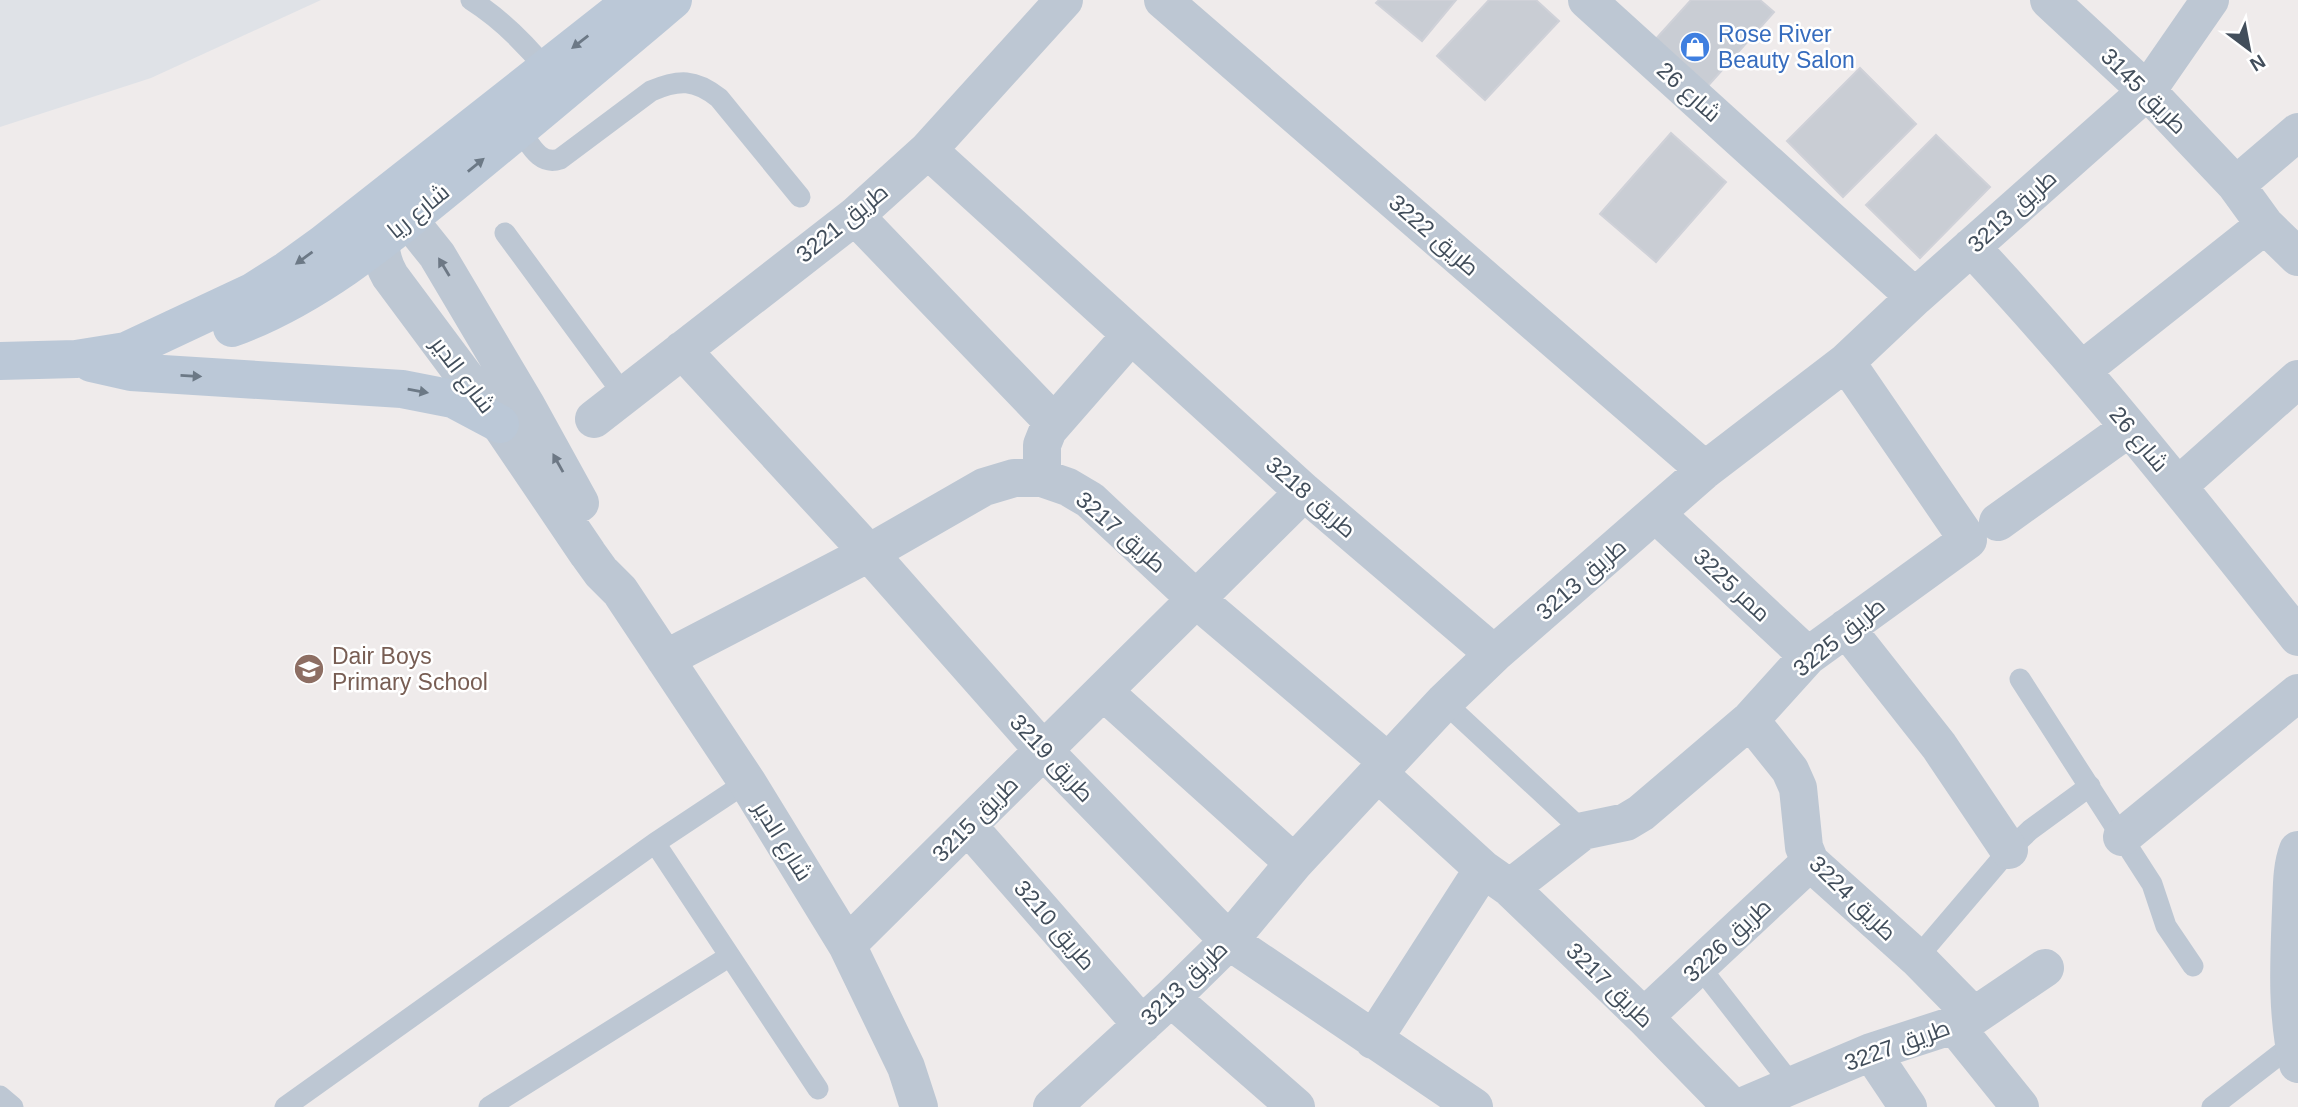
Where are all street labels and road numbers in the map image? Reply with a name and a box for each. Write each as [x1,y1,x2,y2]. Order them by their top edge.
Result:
street label: طريق 3145 [2095,43,2192,140]
street label: شارع 26 [1650,57,1726,130]
street label: طريق 3213 [1962,164,2062,258]
street label: شارع ريا [382,178,456,246]
street label: طريق 3221 [791,178,894,269]
street label: طريق 3222 [1383,189,1484,282]
street label: شارع الدير [422,330,500,420]
street label: شارع 26 [2102,401,2174,479]
street label: طريق 3218 [1260,451,1361,544]
street label: طريق 3217 [1070,486,1171,579]
street label: طريق 3213 [1531,533,1632,626]
street label: ممر 3225 [1688,543,1776,627]
street label: طريق 3225 [1788,592,1891,683]
street label: طريق 3219 [1004,709,1099,808]
street label: طريق 3215 [927,771,1024,868]
street label: شارع الدير [745,795,818,887]
street label: طريق 3224 [1804,850,1902,946]
street label: طريق 3210 [1008,875,1101,976]
street label: طريق 3226 [1678,893,1777,988]
street label: طريق 3213 [1135,935,1233,1031]
street label: طريق 3217 [1561,937,1659,1033]
street label: طريق 3227 [1841,1014,1954,1077]

